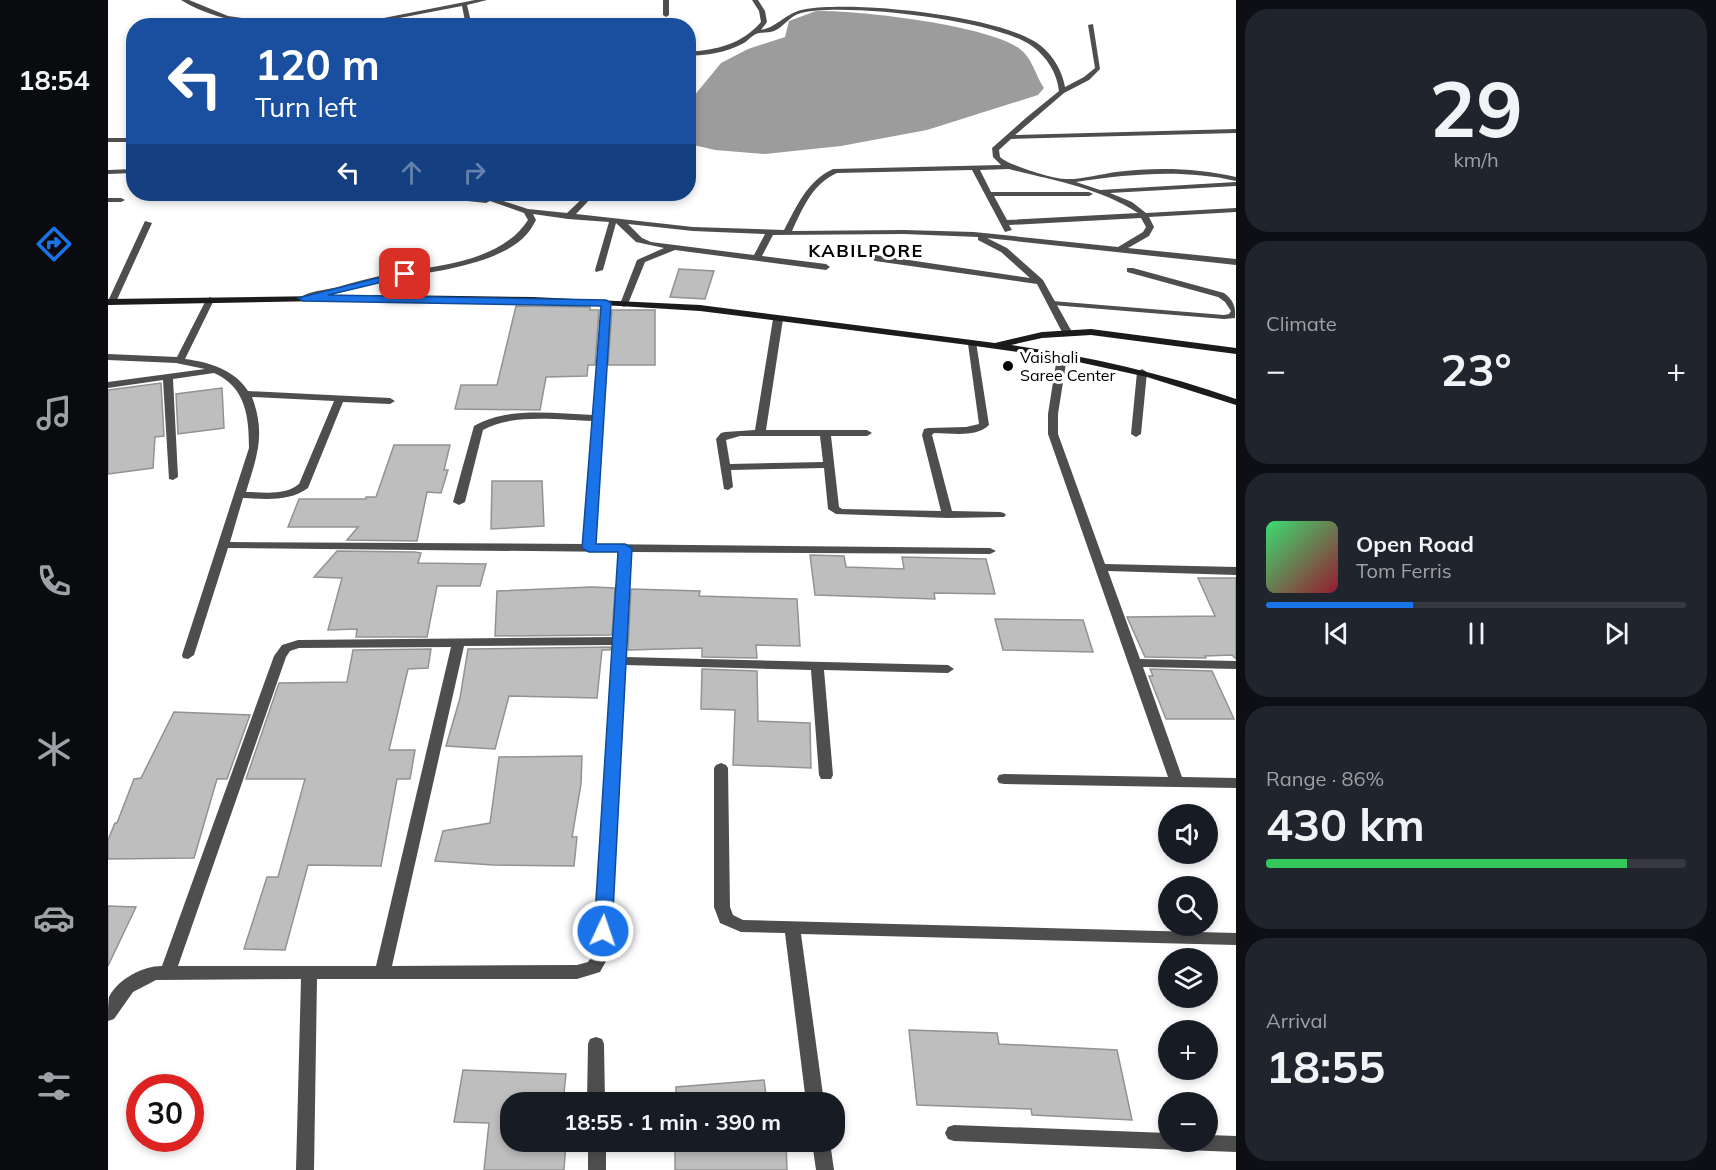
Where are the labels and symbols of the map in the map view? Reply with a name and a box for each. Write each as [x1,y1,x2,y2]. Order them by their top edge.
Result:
district label: KABILPORE [808,239,924,262]
pin [379,248,430,299]
place label: Vaishali Saree Center [1020,347,1116,385]
marker: Vaishali Saree Center [1001,359,1015,373]
position arrow [571,899,635,963]
speed limit sign: 30 [126,1074,204,1152]

